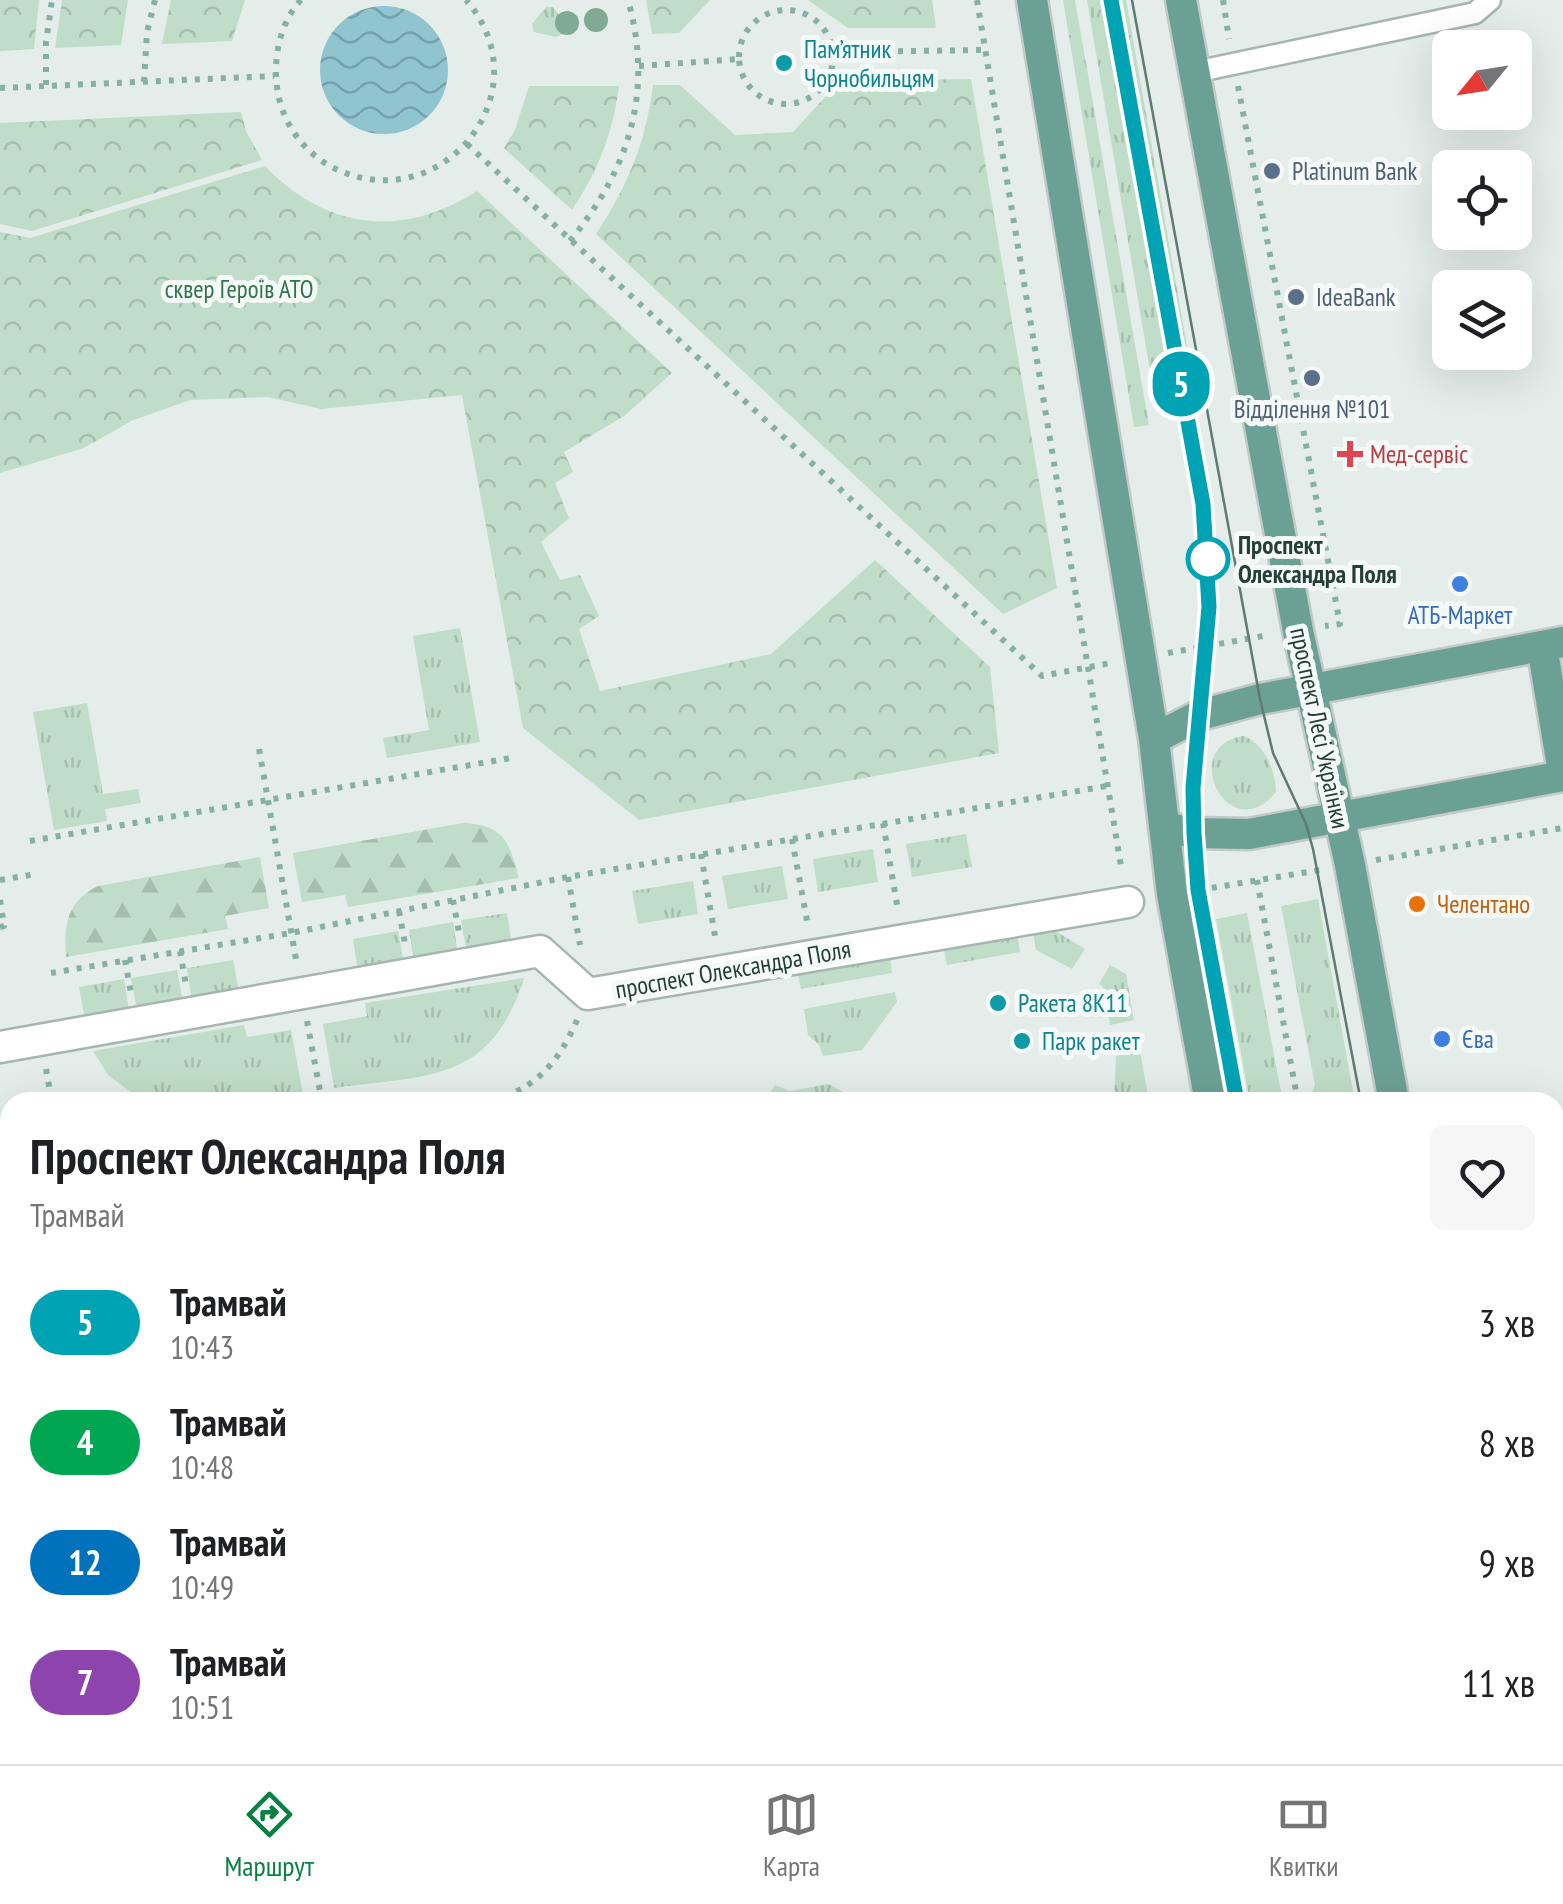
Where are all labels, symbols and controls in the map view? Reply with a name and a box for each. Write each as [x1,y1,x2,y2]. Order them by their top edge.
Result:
north arrow [1432,30,1532,130]
map controls [1432,30,1532,370]
place label: Пам’ятник Чорнобильцям [804,33,935,94]
marker: Пам’ятник Чорнобильцям [773,52,795,74]
button: locate [1432,150,1532,250]
place label: Platinum Bank [1292,155,1418,187]
marker: Platinum Bank [1261,160,1283,182]
button: layers [1432,270,1532,370]
park label: сквер Героїв АТО [165,273,313,305]
place label: IdeaBank [1316,281,1396,313]
marker: IdeaBank [1285,286,1307,308]
line badge: 5 [1148,352,1214,416]
text: 5 [1173,361,1189,407]
marker: Відділення №101 [1301,367,1323,389]
place label: Відділення №101 [1234,393,1390,425]
place label: Мед-сервіс [1370,438,1468,470]
marker: Мед-сервіс [1339,443,1361,465]
place label: Проспект Олександра Поля [1238,529,1397,590]
marker: Проспект Олександра Поля [1187,538,1229,580]
marker: АТБ-Маркет [1449,573,1471,595]
place label: АТБ-Маркет [1408,599,1512,631]
street label: проспект Лесі Українки [1283,625,1357,831]
place label: Челентано [1437,888,1530,920]
marker: Челентано [1406,893,1428,915]
street label: проспект Олександра Поля [613,933,853,1005]
place label: Ракета 8К11 [1018,987,1128,1019]
marker: Ракета 8К11 [987,992,1009,1014]
place label: Єва [1462,1023,1494,1055]
place label: Парк ракет [1042,1025,1140,1057]
marker: Єва [1431,1028,1453,1050]
marker: Парк ракет [1011,1030,1033,1052]
text: Проспект Олександра Поля [30,1125,506,1187]
button: heart [1430,1125,1535,1230]
text: Трамвай [30,1194,125,1236]
text: Трамвай [170,1277,287,1326]
text: 3 хв [1479,1298,1535,1347]
text: 5 [77,1299,93,1345]
text: 10:43 [170,1326,234,1368]
text: Трамвай [170,1397,287,1446]
text: 8 хв [1479,1418,1535,1467]
text: 4 [77,1419,93,1465]
text: 10:48 [170,1446,234,1488]
text: Трамвай [170,1517,287,1566]
text: 9 хв [1479,1538,1535,1587]
text: 12 [68,1539,102,1585]
text: 10:49 [170,1566,234,1608]
text: Трамвай [170,1637,287,1686]
text: 11 хв [1462,1658,1535,1707]
text: 7 [77,1659,93,1705]
text: 10:51 [170,1686,234,1728]
tab: Маршрут [225,1787,314,1884]
tab: Карта [763,1787,820,1884]
tab: Квитки [1269,1787,1338,1884]

